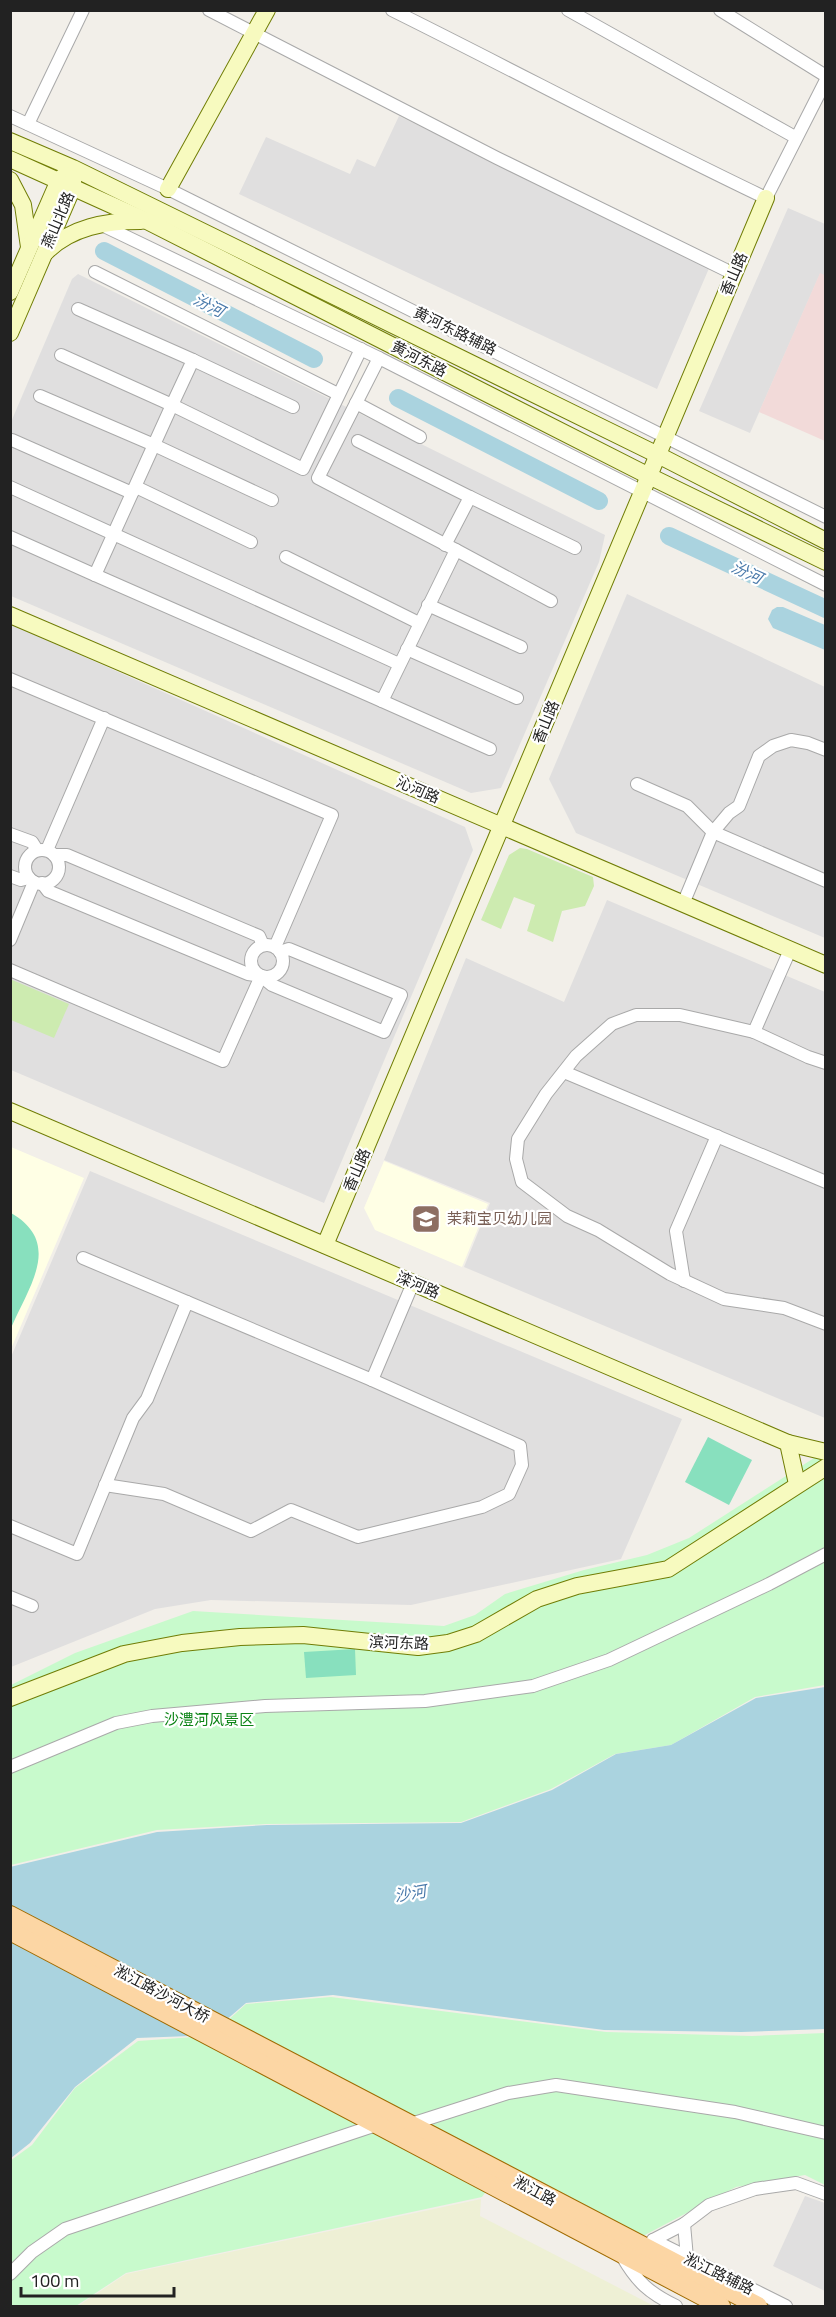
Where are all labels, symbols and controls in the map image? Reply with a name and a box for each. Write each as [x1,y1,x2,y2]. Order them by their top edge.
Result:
street label: 燕山北路 [35,188,80,252]
street label: 香山路 [714,249,753,299]
water label: 汾河 [189,287,231,324]
street label: 黄河东路辅路 [411,303,499,359]
street label: 黄河东路 [388,337,450,381]
water label: 汾河 [727,554,769,591]
street label: 香山路 [526,697,565,747]
street label: 沁河路 [393,770,443,809]
street label: 香山路 [337,1145,376,1195]
school or university icon: 茉莉宝贝幼儿园 [410,1203,442,1235]
place label: 茉莉宝贝幼儿园 [447,1207,552,1230]
street label: 滦河路 [393,1265,443,1304]
street label: 滨河东路 [369,1630,429,1655]
park label: 沙澧河风景区 [164,1708,254,1731]
water label: 沙河 [392,1878,431,1907]
street label: 淞江路沙河大桥 [110,1959,214,2028]
street label: 淞江路 [510,2170,561,2211]
street label: 淞江路辅路 [680,2247,758,2300]
scale bar [21,2260,174,2298]
text: 100 m [30,2267,79,2294]

